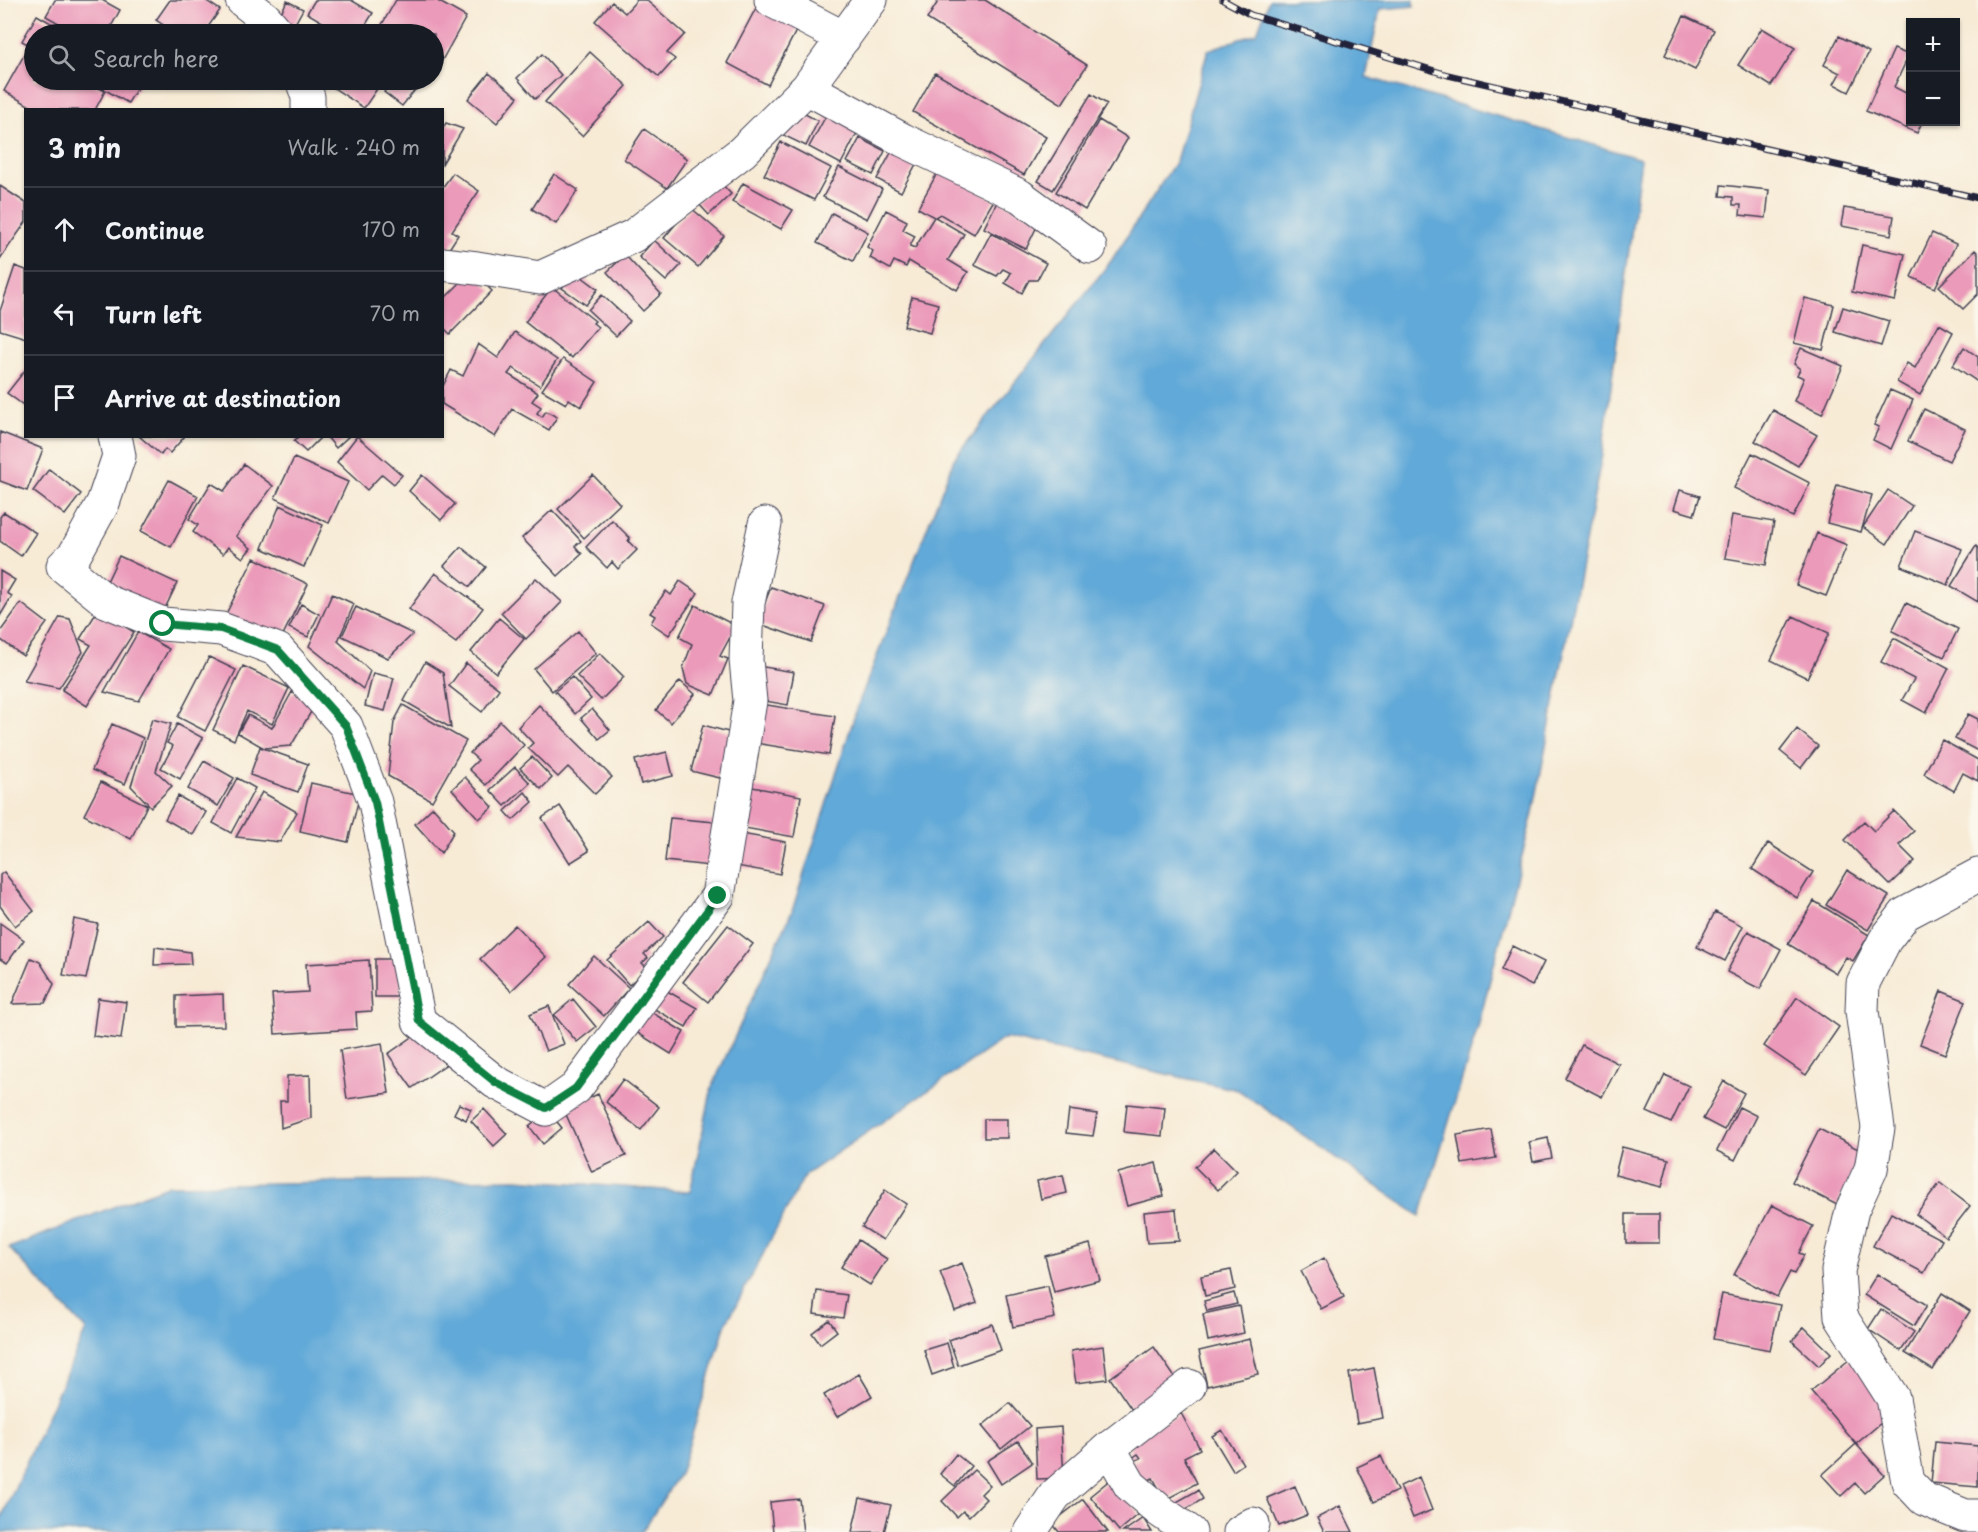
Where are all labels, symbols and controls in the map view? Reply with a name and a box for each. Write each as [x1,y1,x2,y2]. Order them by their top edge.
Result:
map controls [1906,18,1960,126]
button: + [1906,18,1960,72]
search box [24,24,444,90]
icon: search [45,41,78,74]
text: Search here [93,41,219,74]
button: − [1906,72,1960,126]
text: 3 min [48,128,121,167]
text: Walk · 240 m [287,132,420,162]
icon: ahead [48,213,81,246]
text: Continue [105,213,204,246]
text: 170 m [362,214,420,244]
icon: left [48,297,81,330]
text: Turn left [105,297,202,330]
text: 70 m [370,298,420,328]
icon: arrive [48,381,81,414]
text: Arrive at destination [105,381,341,414]
route start [149,610,175,636]
route end [704,882,730,908]

